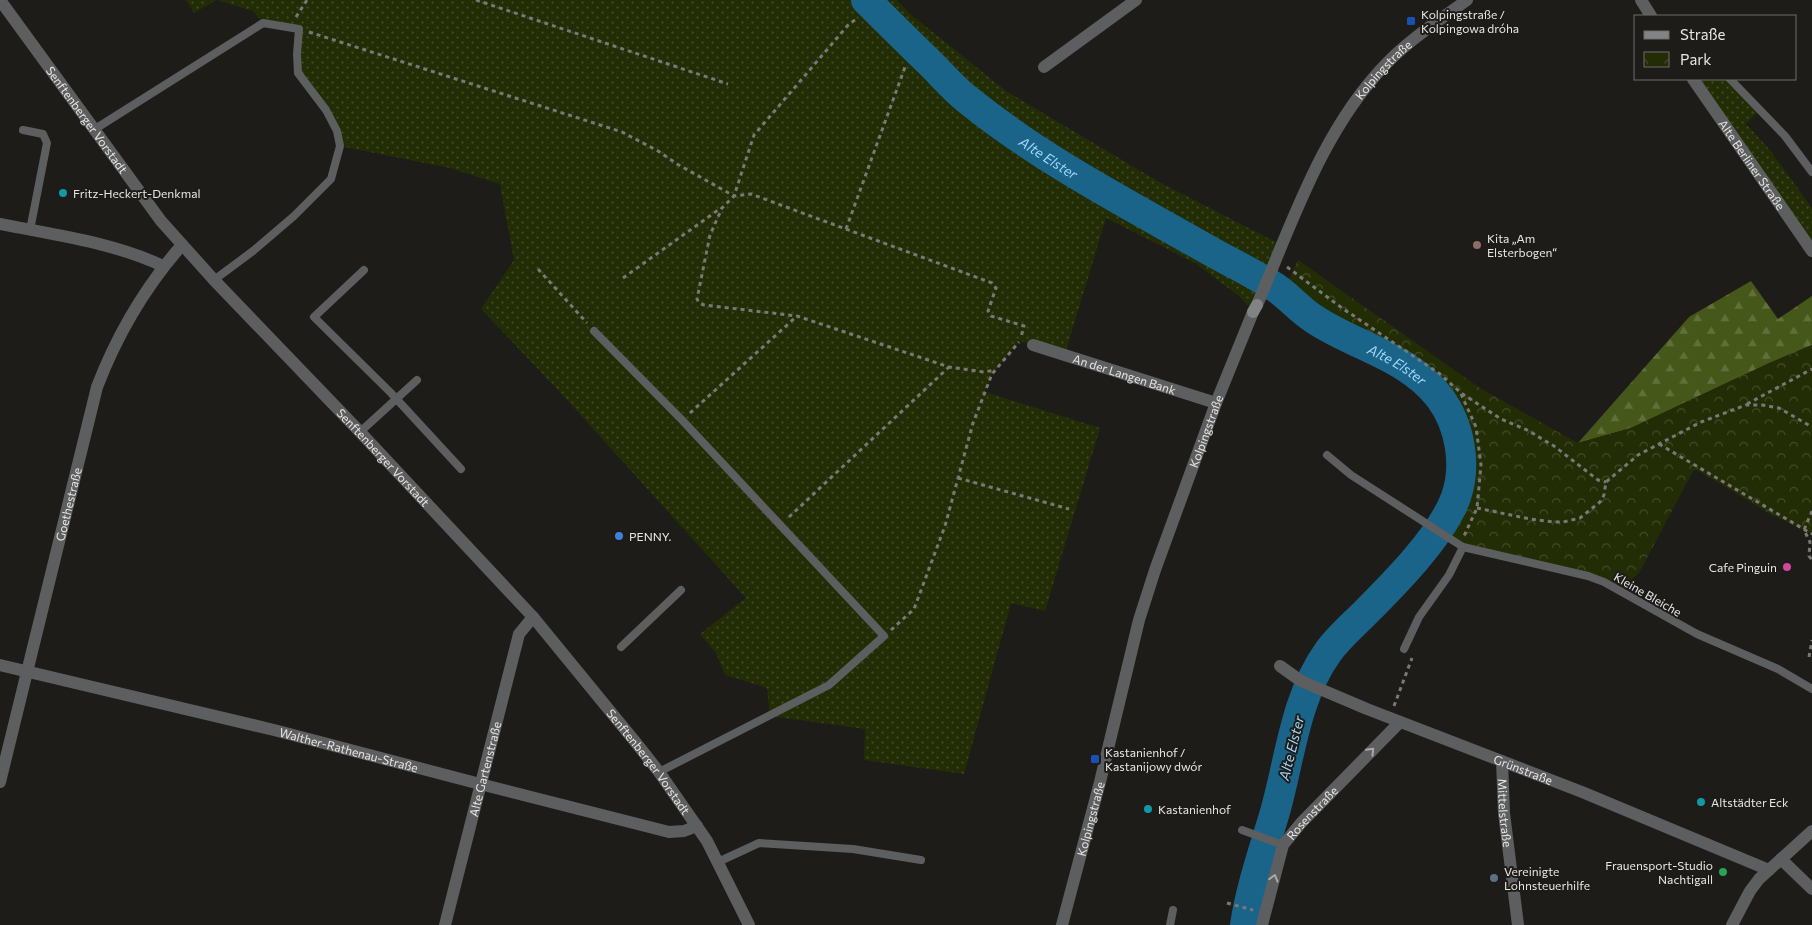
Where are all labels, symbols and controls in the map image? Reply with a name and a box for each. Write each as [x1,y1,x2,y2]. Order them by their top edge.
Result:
place label: Kolpingstraße / Kolpingowa dróha [1421,7,1519,35]
marker: Kolpingstraße / Kolpingowa dróha [1405,15,1417,27]
legend [1634,15,1797,80]
text: Straße [1680,25,1726,43]
street label: Kolpingstraße [1352,37,1414,102]
text: Park [1680,50,1711,68]
street label: Senftenberger Vorstadt [44,63,131,176]
street label: Alte Berliner Straße [1716,117,1788,212]
water label: Alte Elster [1016,132,1081,182]
place label: Fritz-Heckert-Denkmal [73,186,201,200]
marker: Fritz-Heckert-Denkmal [57,187,69,199]
place label: Kita „Am Elsterbogen“ [1487,231,1557,259]
marker: Kita „Am Elsterbogen“ [1471,239,1483,251]
water label: Alte Elster [1364,339,1431,388]
street label: An der Langen Bank [1071,351,1178,397]
street label: Kolpingstraße [1186,393,1226,469]
street label: Senftenberger Vorstadt [334,406,433,509]
street label: Goethestraße [52,466,84,542]
place label: PENNY. [629,529,672,543]
marker: PENNY. [613,530,625,542]
place label: Cafe Pinguin [1709,560,1777,574]
marker: Cafe Pinguin [1781,561,1793,573]
street label: Kleine Bleiche [1612,569,1684,619]
street label: Senftenberger Vorstadt [604,706,693,817]
water label: Alte Elster [1275,714,1307,783]
street label: Alte Gartenstraße [466,720,504,818]
street label: Walther-Rathenau-Straße [278,725,420,775]
place label: Kastanienhof / Kastanijowy dwór [1105,745,1203,773]
one-way arrow [1365,748,1374,757]
street label: Grünstraße [1492,752,1555,787]
marker: Kastanienhof / Kastanijowy dwór [1089,753,1101,765]
street label: Mittelstraße [1496,778,1515,848]
street label: Kolpingstraße [1074,780,1107,857]
street label: Rosenstraße [1283,783,1340,842]
place label: Altstädter Eck [1711,795,1789,809]
marker: Altstädter Eck [1695,796,1707,808]
place label: Kastanienhof [1158,802,1231,816]
marker: Kastanienhof [1142,803,1154,815]
place label: Frauensport-Studio Nachtigall [1605,858,1713,886]
place label: Vereinigte Lohnsteuerhilfe [1504,864,1590,892]
marker: Frauensport-Studio Nachtigall [1717,866,1729,878]
marker: Vereinigte Lohnsteuerhilfe [1488,872,1500,884]
one-way arrow [1268,874,1278,882]

